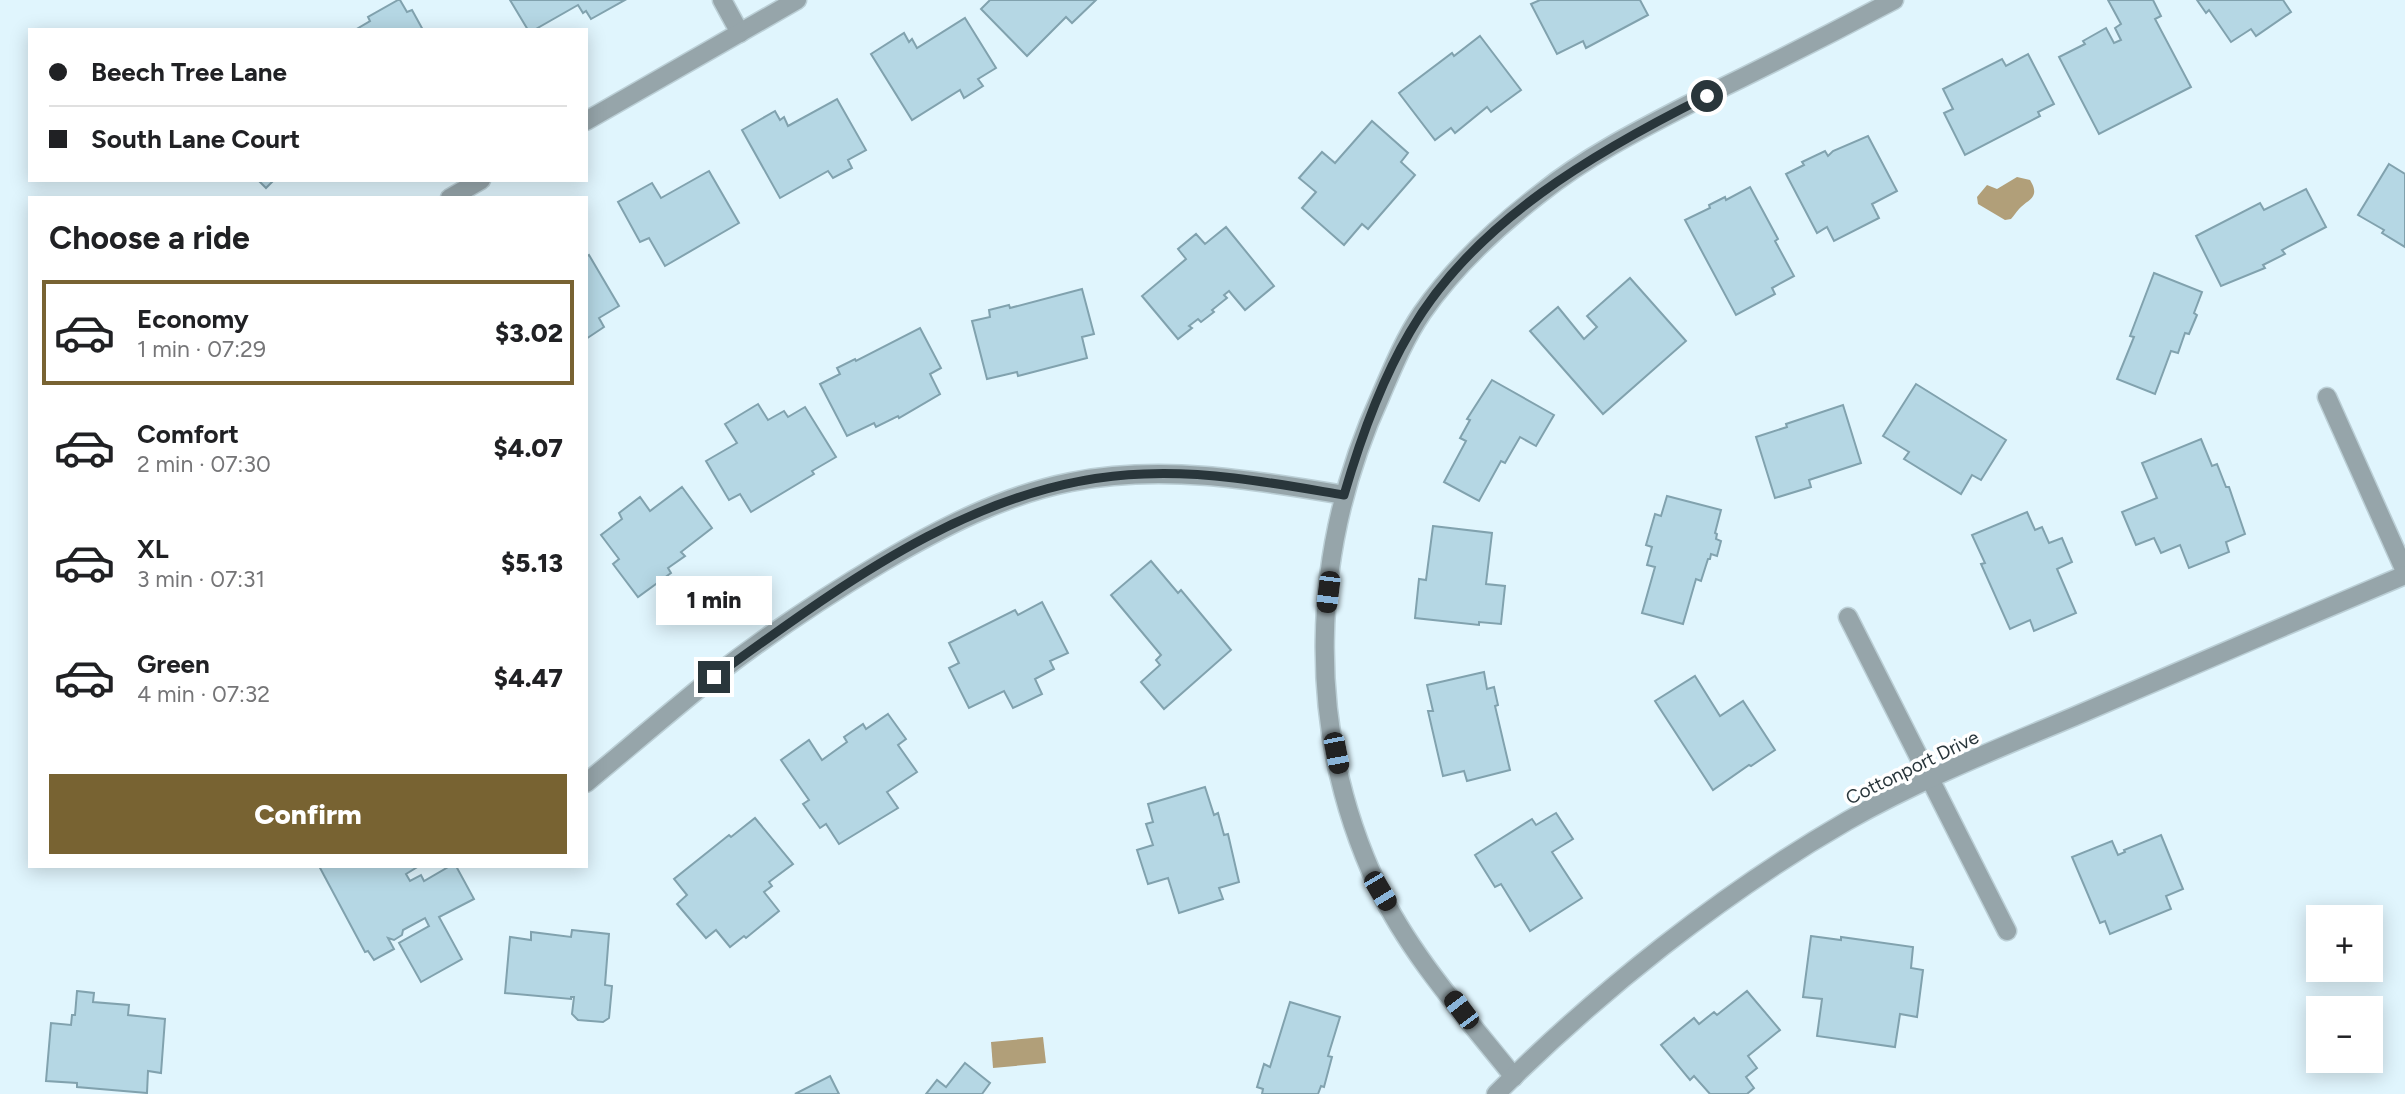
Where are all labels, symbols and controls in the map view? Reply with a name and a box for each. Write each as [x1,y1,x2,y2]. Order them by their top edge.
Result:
text: Beech Tree Lane [91,56,287,88]
route start [1691,80,1723,112]
text: South Lane Court [91,123,300,155]
text: Choose a ride [49,219,250,257]
icon: car [53,301,116,364]
text: Economy [137,303,249,335]
text: $3.02 [495,317,563,349]
text: 1 min · 07:29 [137,335,266,363]
icon: car [53,416,116,479]
text: Comfort [137,418,239,450]
text: $4.07 [494,432,563,464]
text: 2 min · 07:30 [137,450,271,478]
icon: car [53,531,116,594]
text: XL [137,533,169,565]
text: $5.13 [501,547,563,579]
text: 3 min · 07:31 [137,565,265,593]
car [1316,570,1341,614]
callout: 1 min [656,576,772,624]
text: 1 min [687,586,741,614]
icon: car [53,646,116,709]
text: Green [137,648,210,680]
route end [698,661,730,693]
text: $4.47 [494,662,563,694]
text: 4 min · 07:32 [137,680,270,708]
street label: Cottonport Drive [1842,725,1982,810]
car [1322,730,1351,776]
button: Confirm [49,774,567,854]
car [1361,868,1400,914]
map controls [2306,905,2383,1073]
button: + [2306,905,2383,982]
car [1440,987,1483,1033]
button: − [2306,996,2383,1073]

